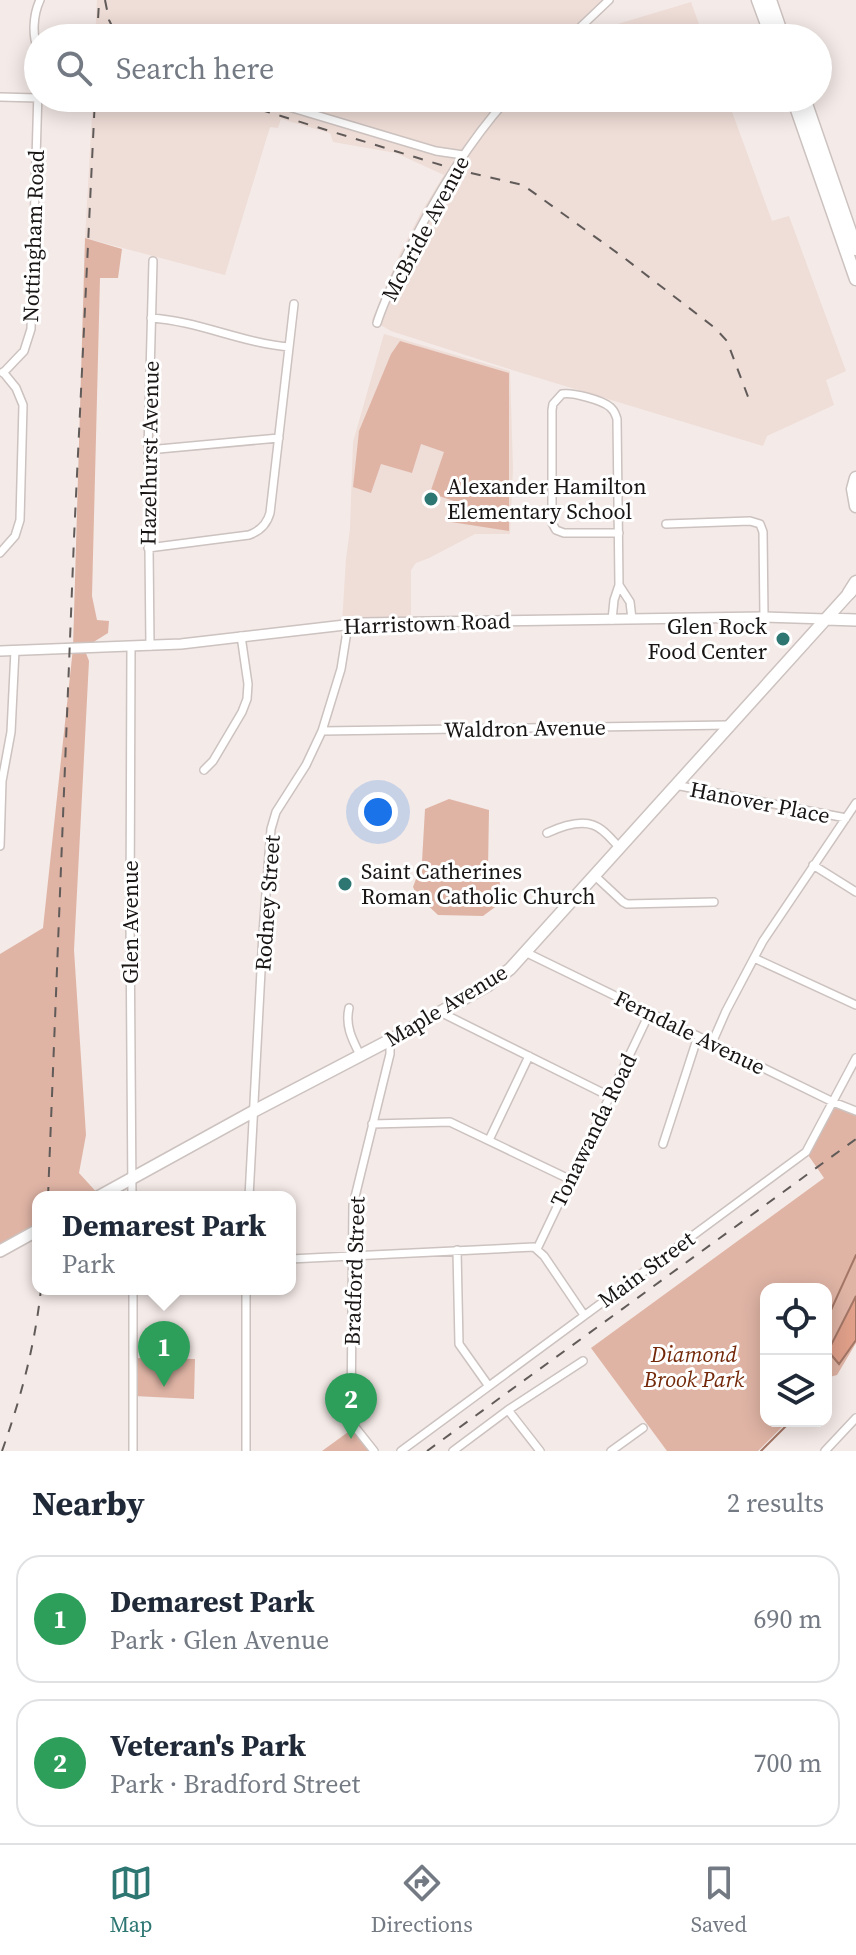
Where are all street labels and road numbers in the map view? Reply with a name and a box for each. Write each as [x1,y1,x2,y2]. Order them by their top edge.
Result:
street label: Nottingham Road [15,149,51,323]
street label: McBride Avenue [374,150,476,306]
street label: Hazelhurst Avenue [132,360,166,546]
street label: Harristown Road [343,605,512,641]
street label: Waldron Avenue [444,712,606,744]
street label: Hanover Place [687,774,833,830]
street label: Rodney Street [247,833,287,972]
street label: Glen Avenue [115,860,145,984]
street label: Maple Avenue [379,957,513,1053]
street label: Ferndale Avenue [610,983,770,1081]
street label: Tonawanda Road [543,1048,643,1212]
street label: Bradford Street [336,1195,372,1346]
street label: Main Street [592,1223,701,1314]

